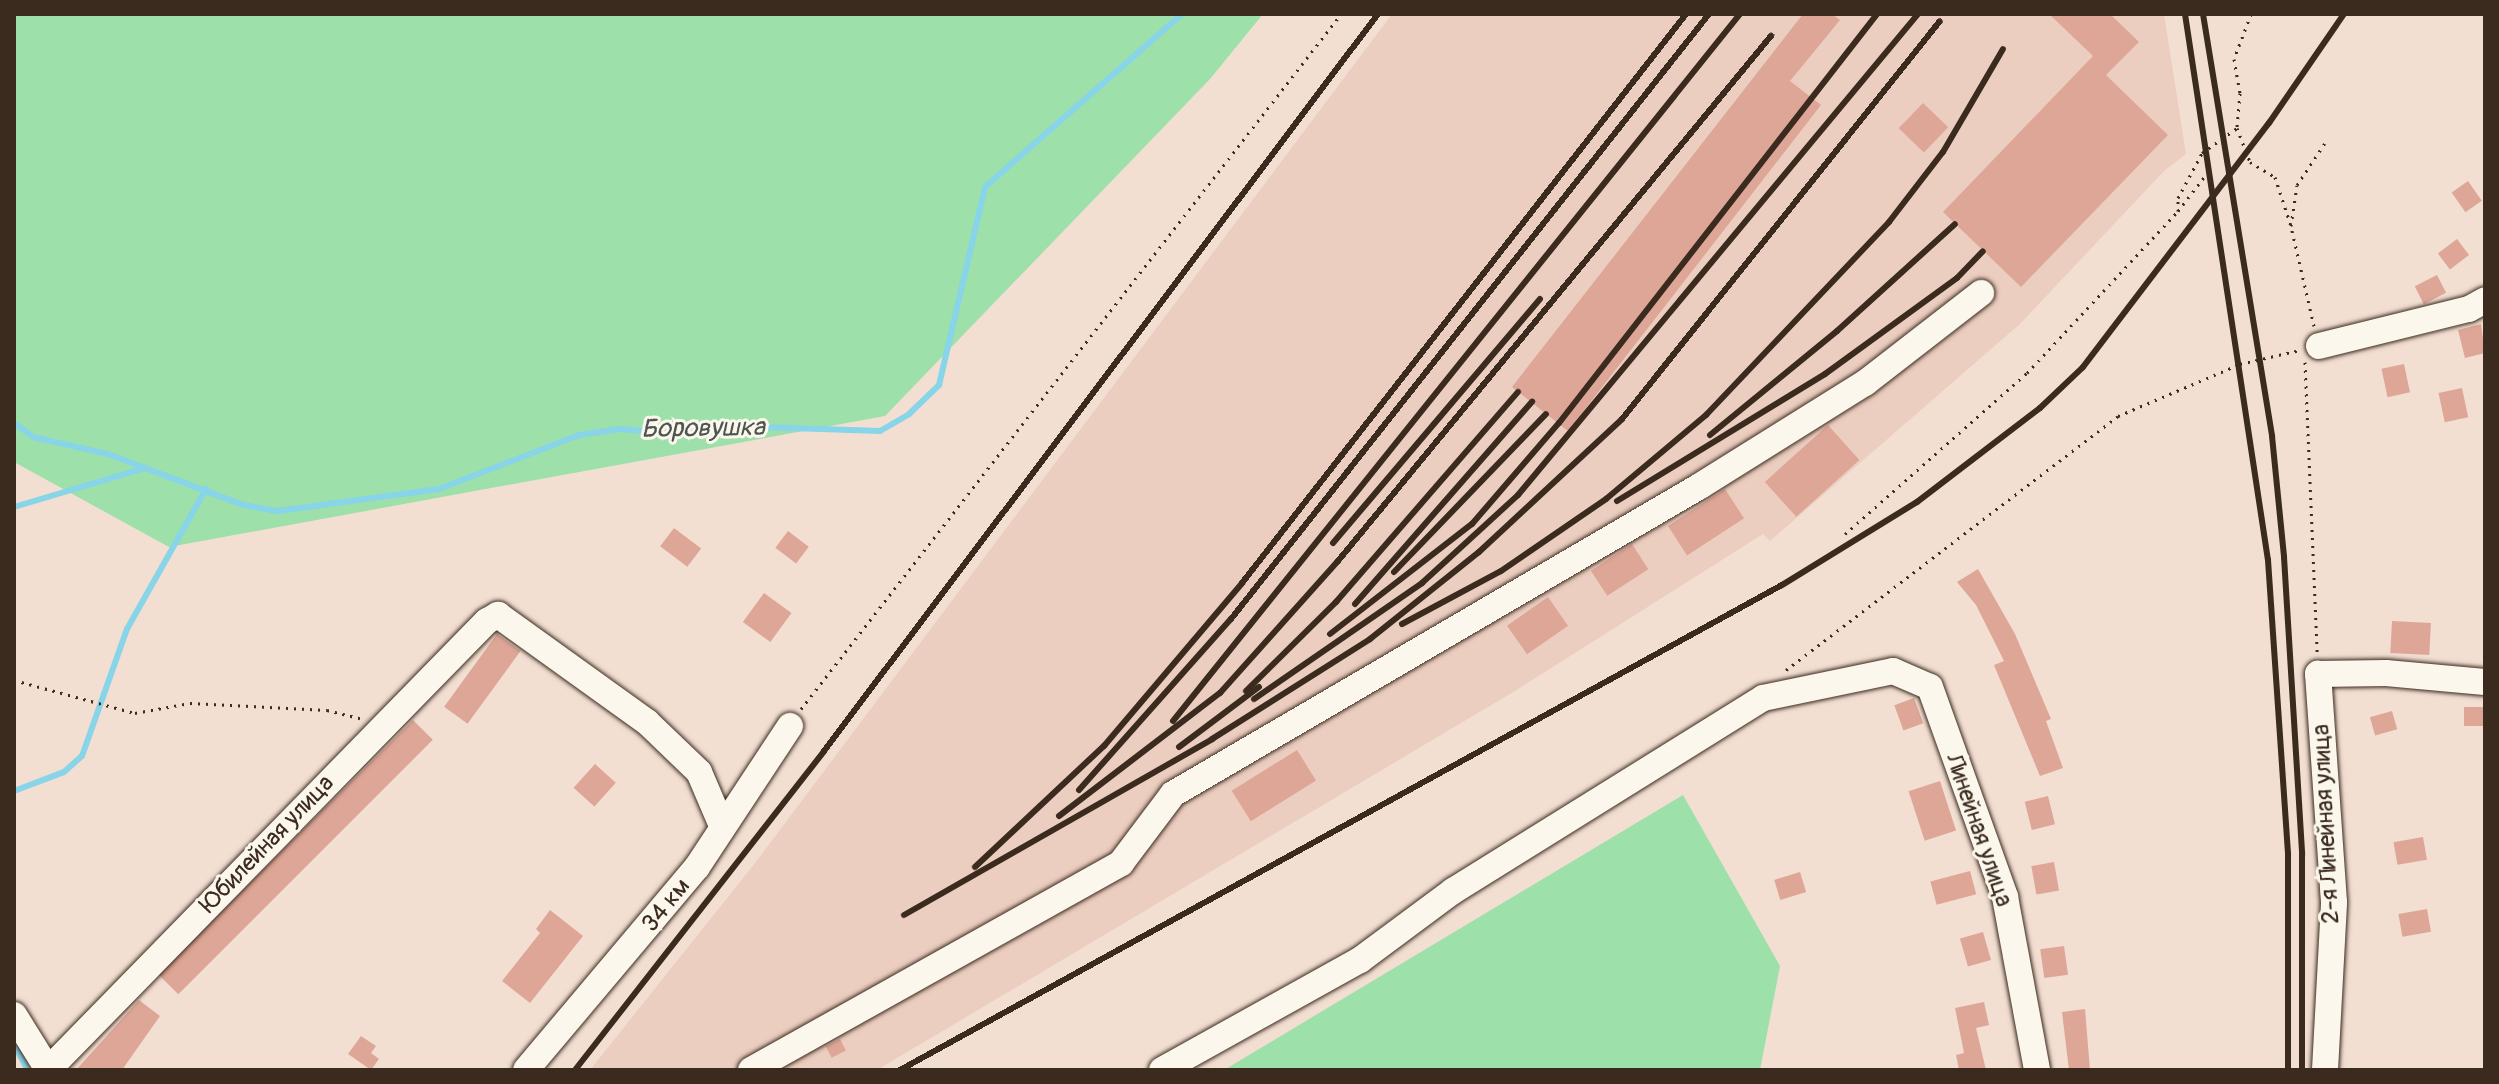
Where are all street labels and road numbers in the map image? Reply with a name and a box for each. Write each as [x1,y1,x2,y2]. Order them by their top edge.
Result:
street label: 2-я Линейная улица [2306,723,2346,925]
street label: Линейная улица [1939,750,2019,910]
street label: Юбилейная улица [194,769,340,919]
street label: 34 км [636,872,696,938]

